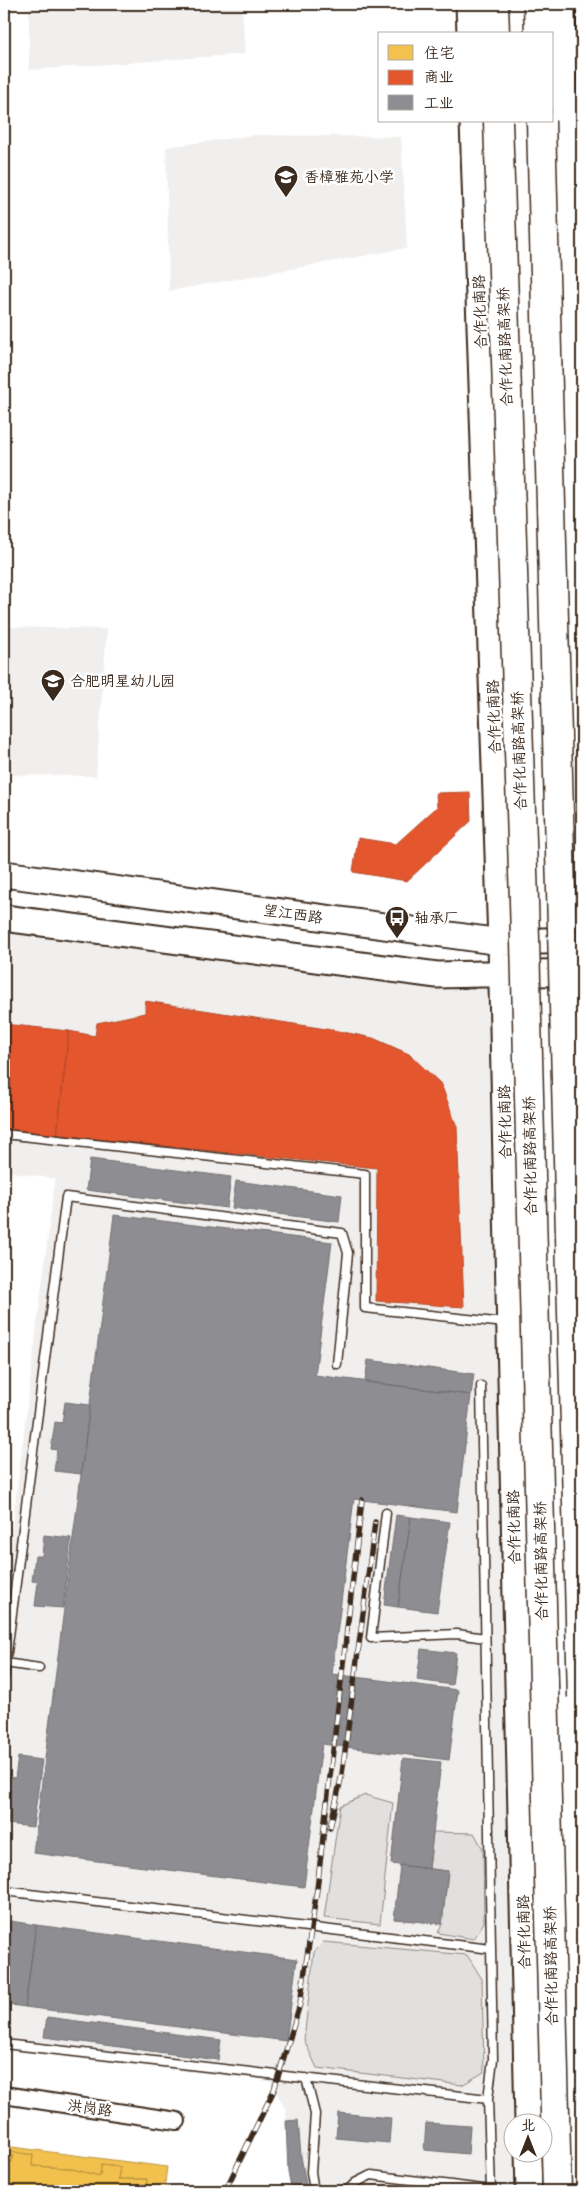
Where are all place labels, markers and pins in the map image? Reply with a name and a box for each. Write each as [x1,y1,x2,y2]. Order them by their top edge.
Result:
school or university icon: 香樟雅苑小学 [273,164,299,198]
place label: 香樟雅苑小学 [304,164,394,190]
school or university icon: 合肥明星幼儿园 [40,668,66,702]
place label: 合肥明星幼儿园 [70,668,175,694]
bus stop icon: 轴承厂 [384,905,410,939]
place label: 轴承厂 [414,905,459,931]

